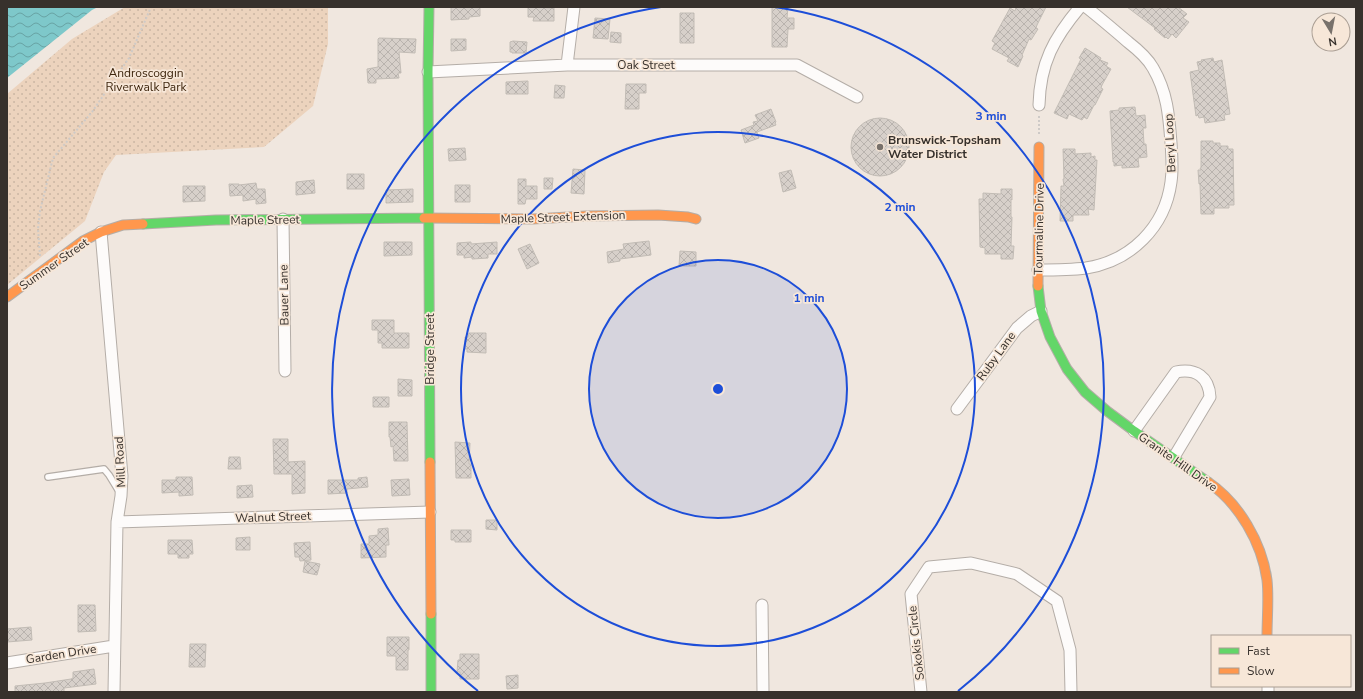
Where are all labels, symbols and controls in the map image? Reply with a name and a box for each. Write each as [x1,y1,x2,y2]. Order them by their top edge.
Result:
north arrow [1311,12,1351,52]
text: N [1327,33,1338,49]
street label: Oak Street [617,57,675,73]
park label: Androscoggin Riverwalk Park [106,65,187,95]
text: 3 min [975,108,1007,124]
street label: Beryl Loop [1160,113,1180,173]
place label: Brunswick-Topsham Water District [888,132,1001,162]
marker: Brunswick-Topsham Water District [875,142,885,152]
street label: Tourmaline Drive [1030,183,1048,275]
text: 2 min [884,199,916,215]
street label: Maple Street Extension [500,207,626,227]
street label: Maple Street [230,211,301,229]
street label: Summer Street [16,234,92,294]
street label: Bauer Lane [275,264,293,326]
text: 1 min [793,290,825,306]
street label: Bridge Street [422,312,438,385]
street label: Ruby Lane [973,328,1019,384]
centre of rings [711,382,725,396]
street label: Granite Hill Drive [1135,429,1221,495]
street label: Mill Road [111,436,129,488]
street label: Walnut Street [235,508,312,526]
street label: Sokokis Circle [904,605,928,681]
legend [1211,635,1351,687]
street label: Garden Drive [25,641,97,667]
text: Fast [1247,643,1270,659]
text: Slow [1247,663,1275,679]

